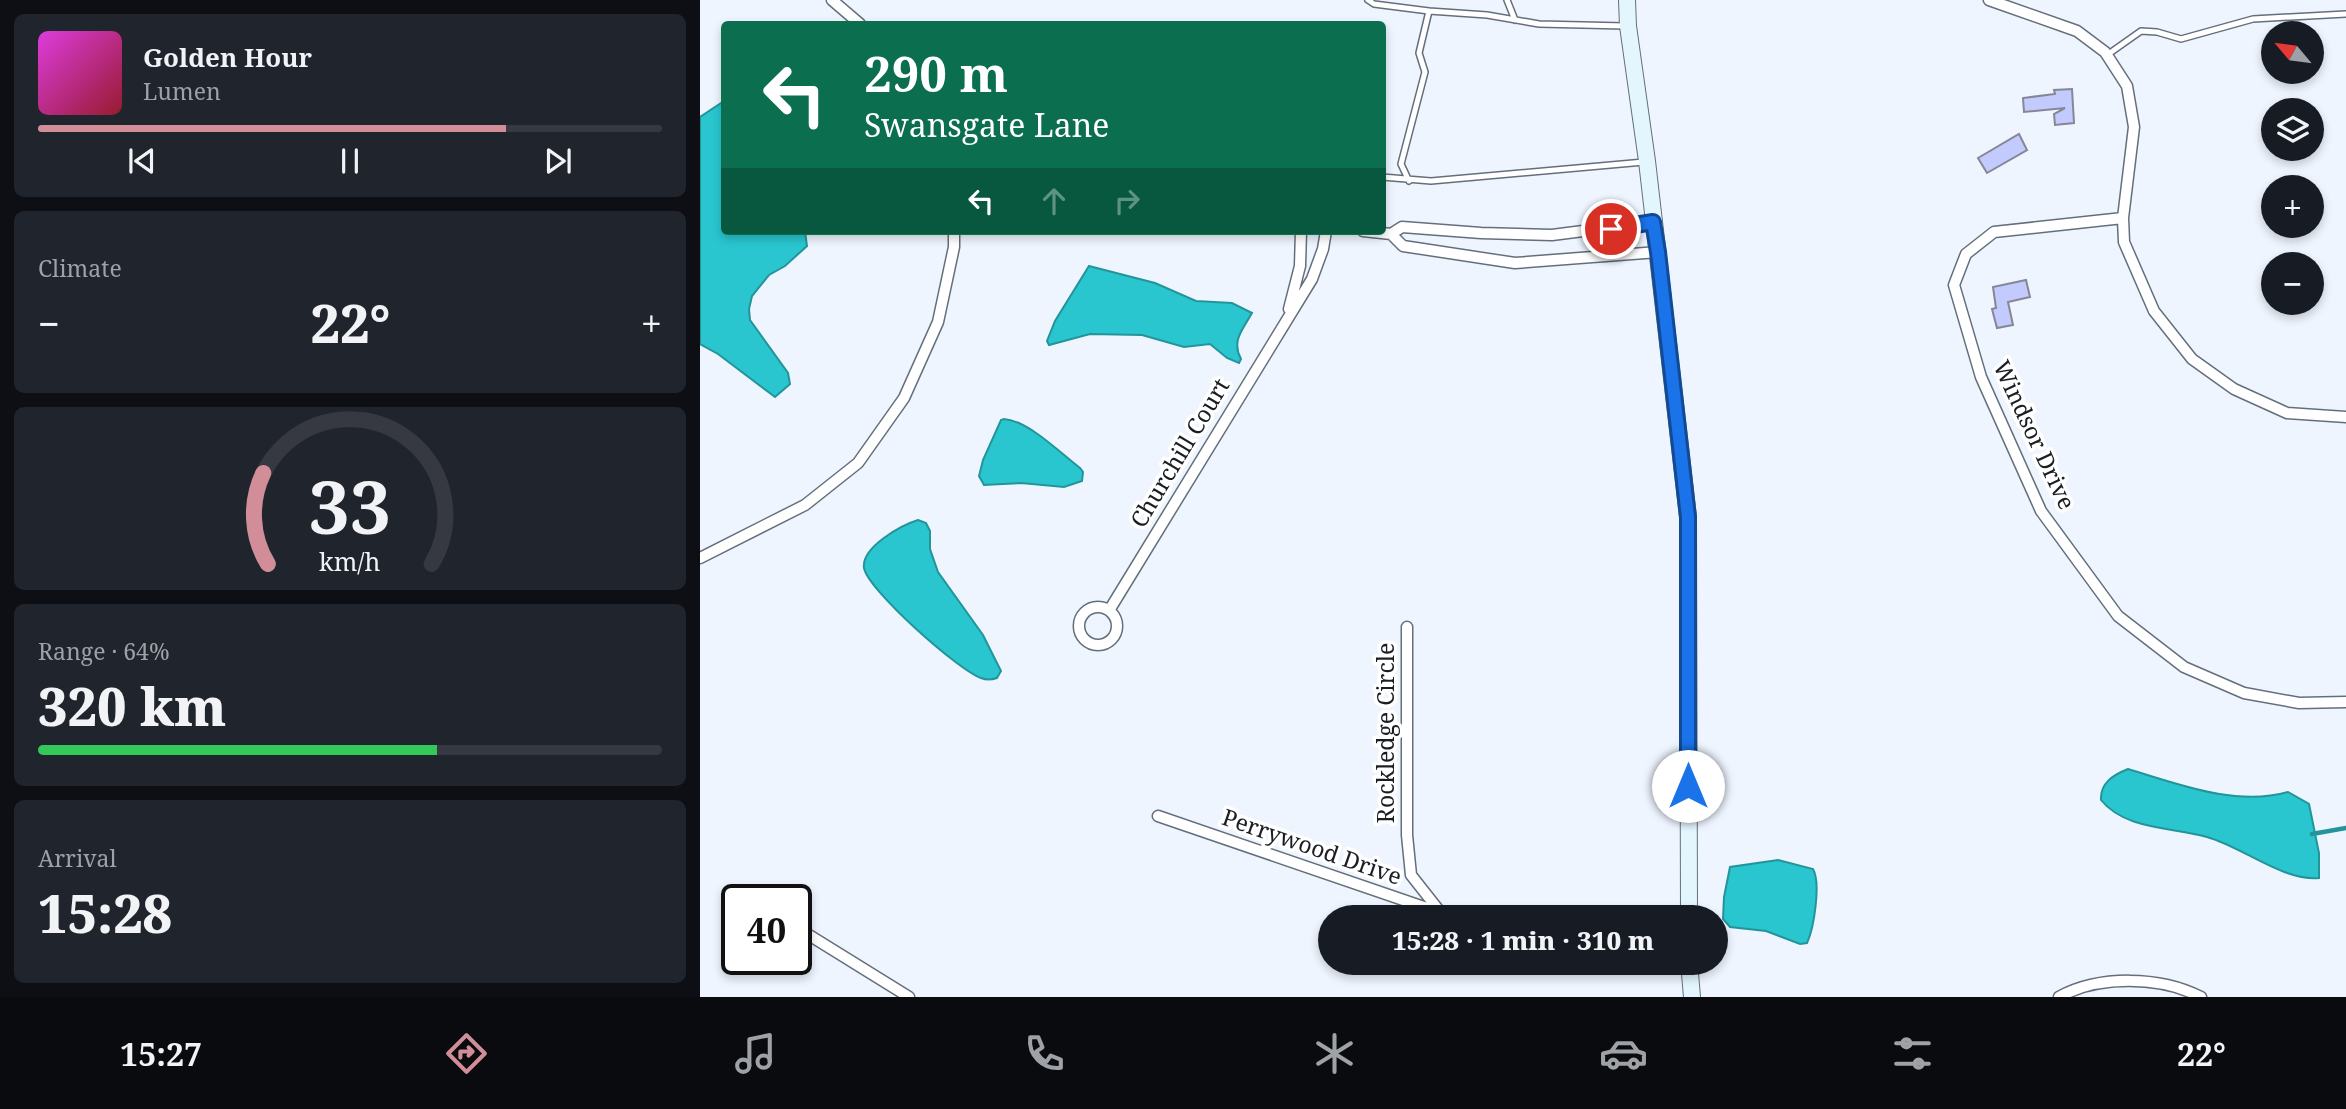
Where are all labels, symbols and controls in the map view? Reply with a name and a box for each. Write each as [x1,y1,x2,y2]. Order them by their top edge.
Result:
north arrow [2261,21,2324,84]
map controls [2261,21,2324,315]
text: Golden Hour [143,39,312,75]
text: 290 m [864,40,1008,106]
icon: left [749,49,840,140]
text: Lumen [143,75,221,107]
button: layers [2261,98,2324,161]
text: Swansgate Lane [864,103,1109,146]
icon: previous [123,142,161,180]
icon: pause [331,142,369,180]
icon: next [539,142,577,180]
button: + [2261,175,2324,238]
icon: left [962,182,1000,220]
icon: ahead [1035,182,1073,220]
icon: right [1108,182,1146,220]
pin [1581,199,1641,259]
icon: arrive [1592,210,1630,248]
text: Climate [38,252,122,284]
button: − [2261,252,2324,315]
text: 22° [310,287,390,358]
text: − [38,297,60,349]
text: + [641,297,662,349]
street label: Windsor Drive [1986,355,2084,514]
street label: Churchill Court [1122,372,1236,533]
text: 33 [309,457,391,556]
text: km/h [319,544,381,578]
text: Range · 64% [38,635,170,667]
street label: Rockledge Circle [1369,643,1401,823]
text: 320 km [38,670,226,741]
position arrow [1651,749,1725,823]
street label: Perrywood Drive [1218,800,1406,892]
text: Arrival [38,842,117,874]
text: 15:28 [38,877,172,948]
speed limit sign: 40 [721,884,812,975]
text: 15:28 · 1 min · 310 m [1392,922,1654,958]
icon: directions [442,1029,491,1078]
icon: music [731,1029,780,1078]
icon: phone [1020,1029,1069,1078]
icon: climate [1310,1029,1359,1078]
icon: car [1599,1029,1648,1078]
icon: filters [1888,1029,1937,1078]
text: 15:27 [120,1032,202,1075]
text: 22° [2177,1032,2226,1075]

